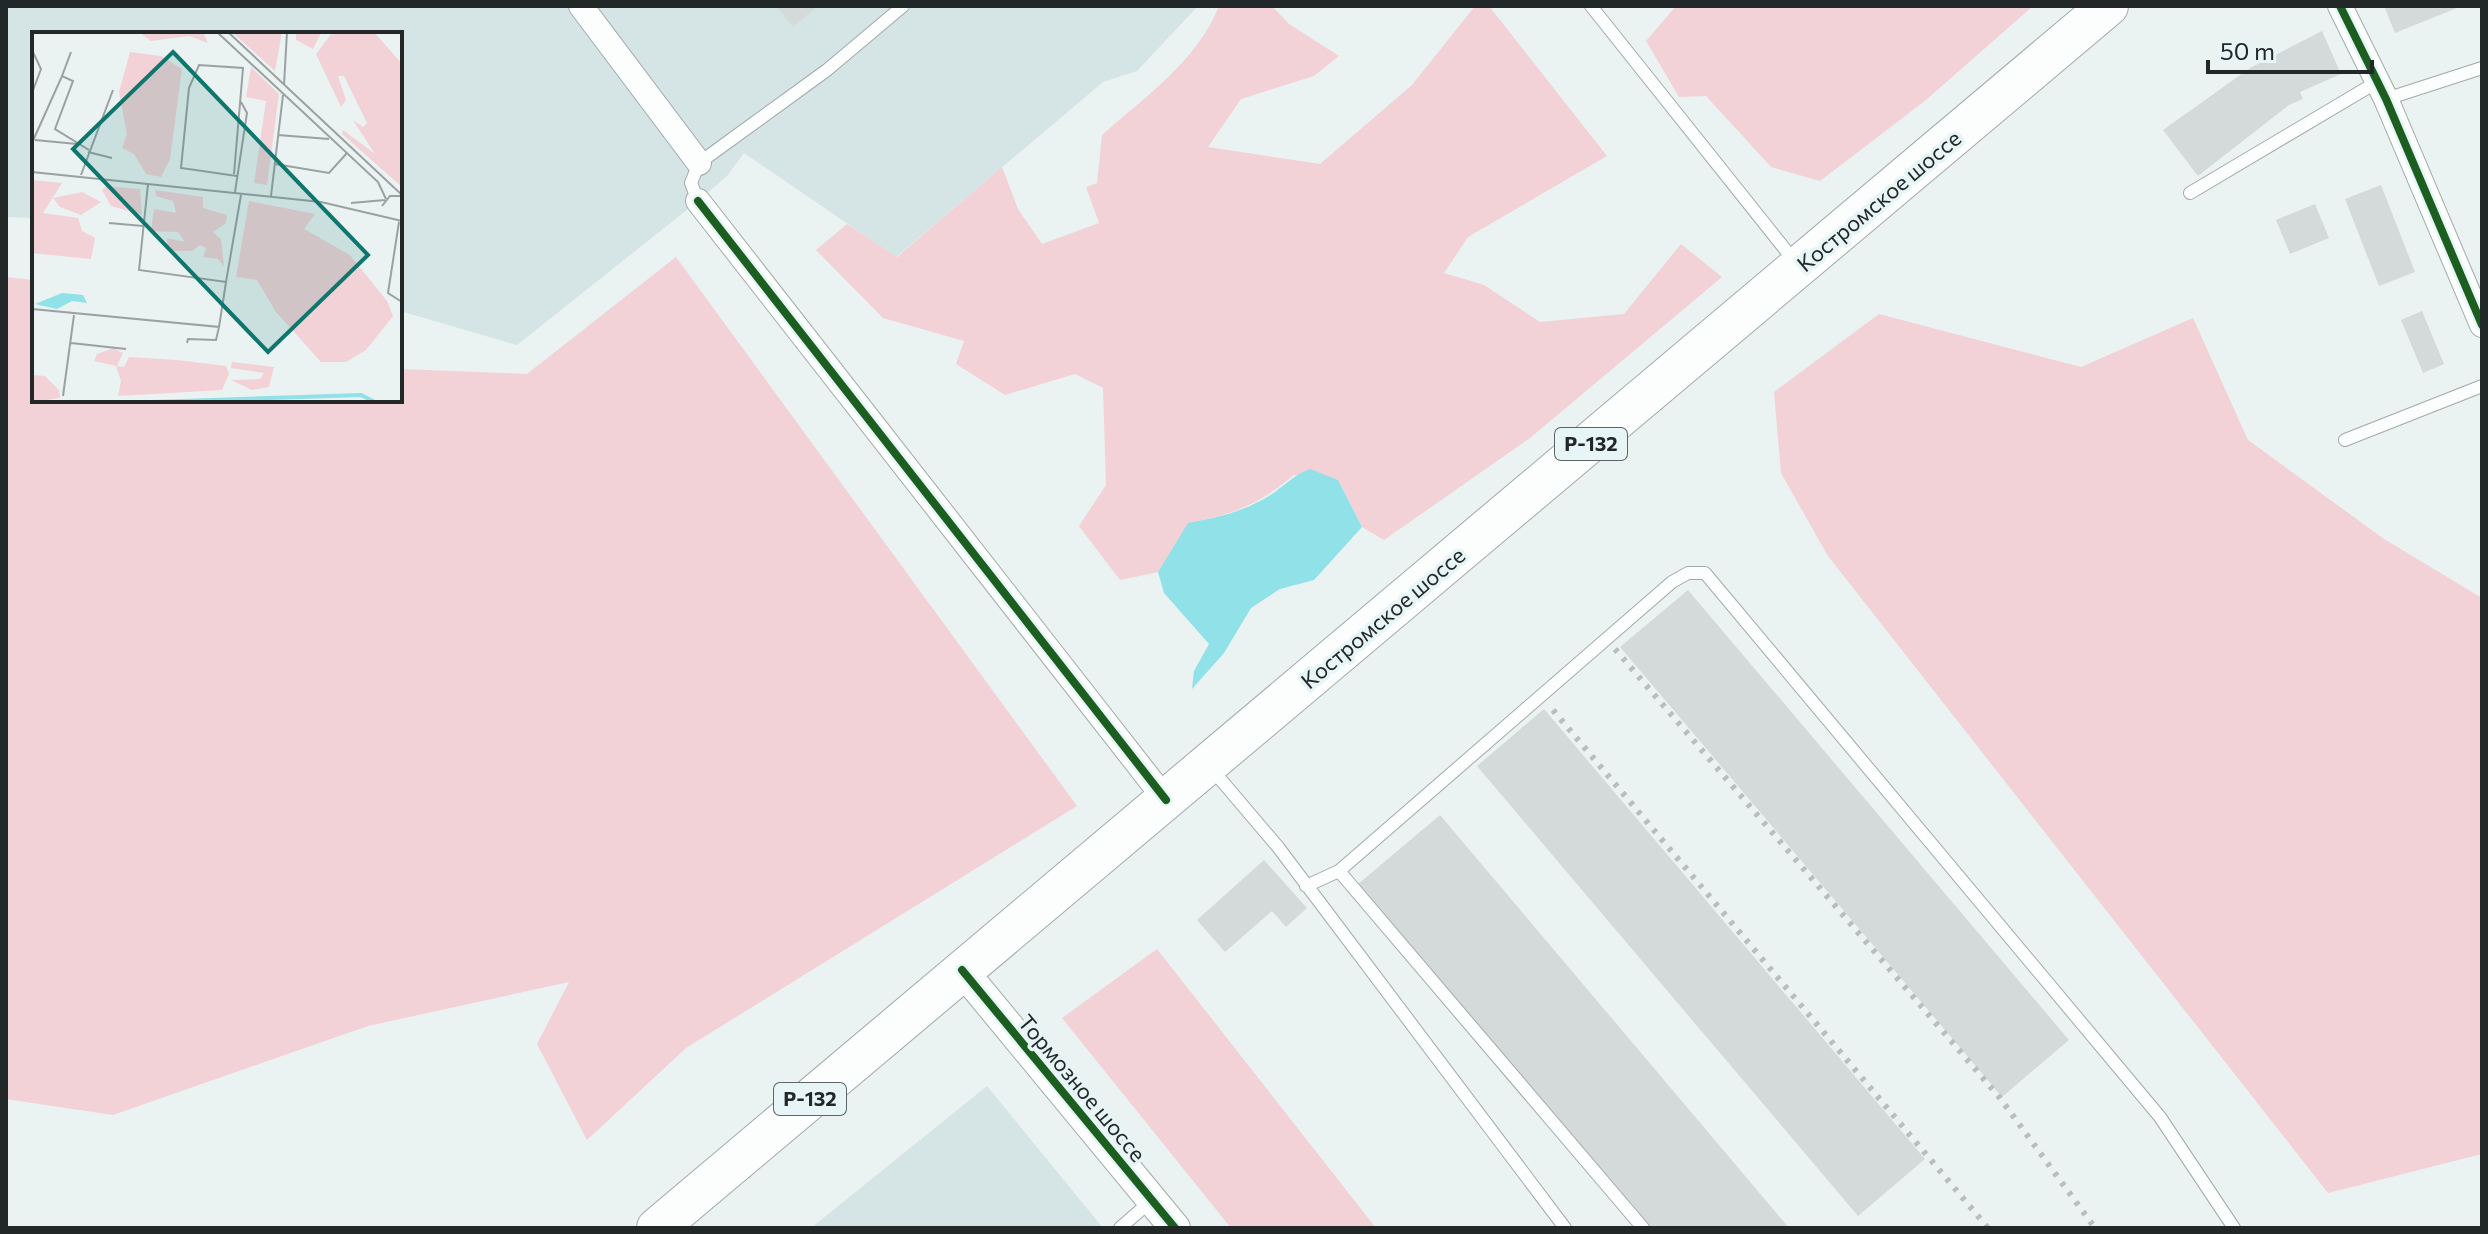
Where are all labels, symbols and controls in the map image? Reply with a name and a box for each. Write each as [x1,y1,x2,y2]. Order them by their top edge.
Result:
scale bar [2208,24,2372,74]
inset map [32,32,402,402]
text: 50 m [2220,36,2275,65]
street label: Костромское шоссе [1791,124,1966,277]
road number: Р-132 [1555,428,1627,460]
street label: Костромское шоссе [1295,541,1470,694]
street label: Тормозное шоссе [1013,1009,1152,1167]
road number: Р-132 [774,1083,846,1115]

